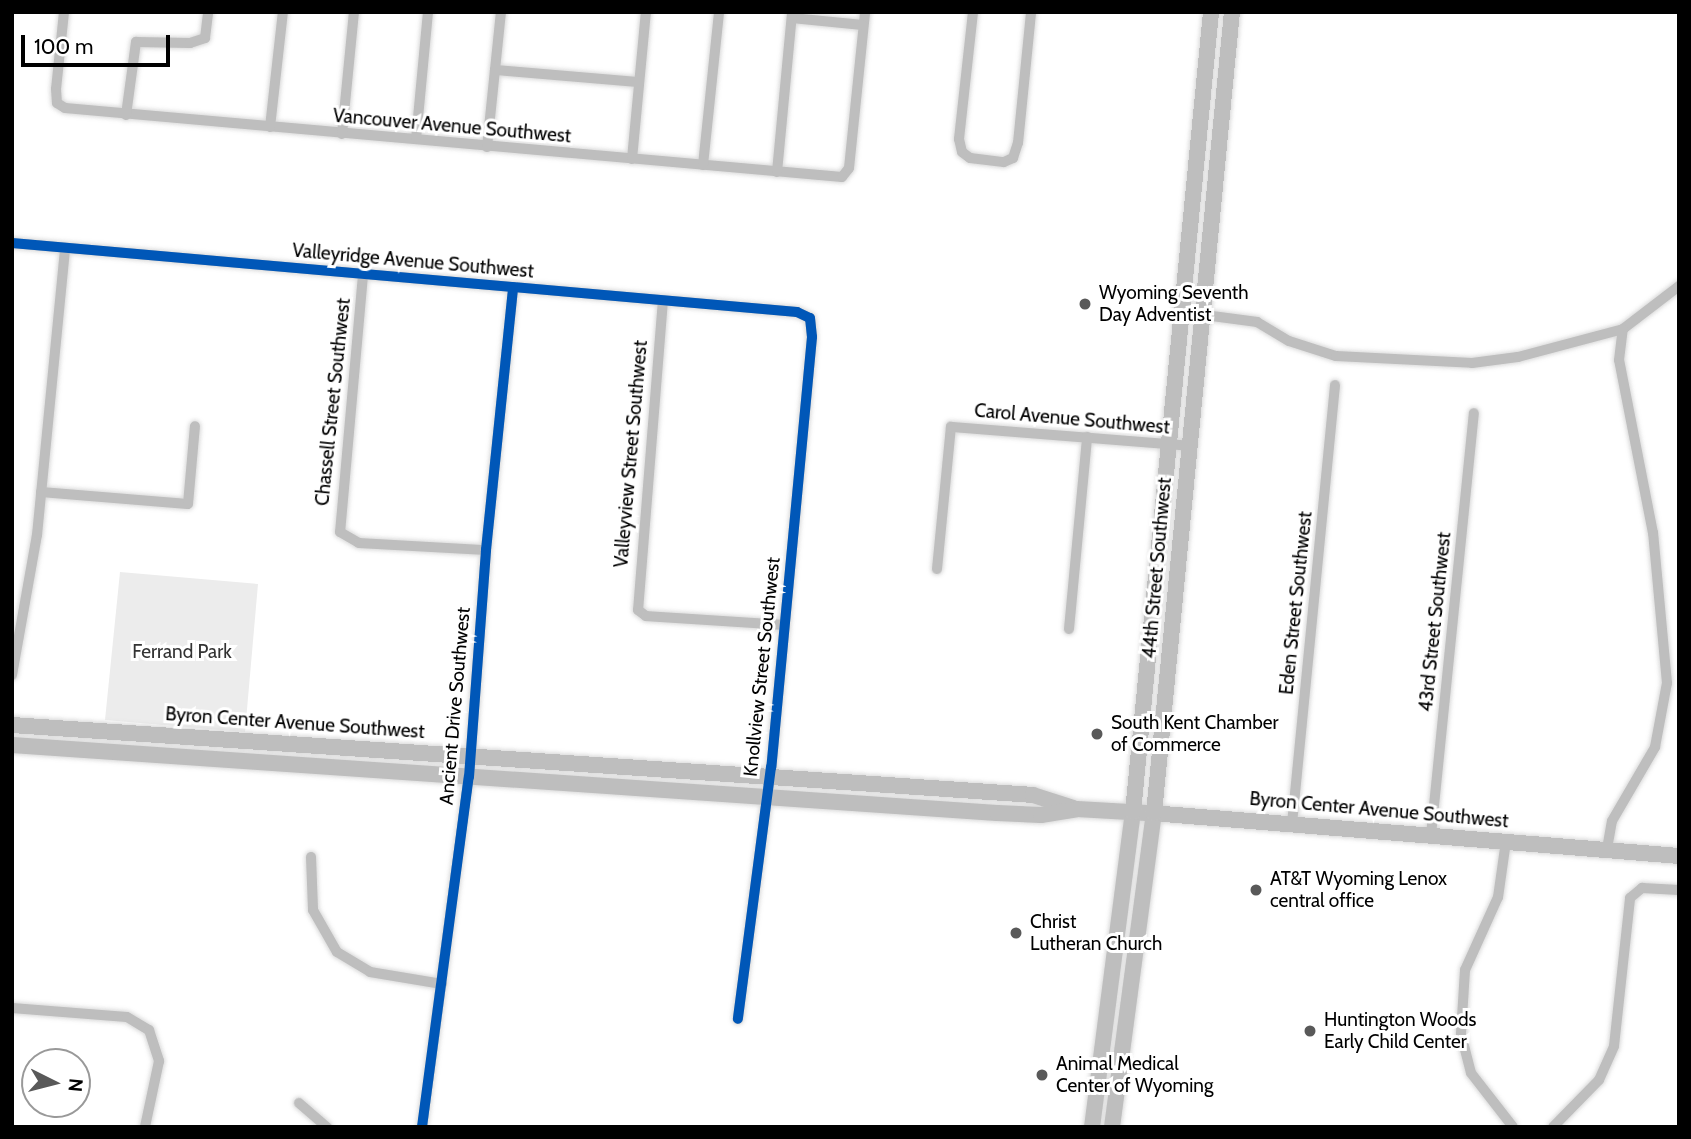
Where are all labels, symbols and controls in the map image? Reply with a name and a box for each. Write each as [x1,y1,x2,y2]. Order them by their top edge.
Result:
scale bar [24,21,173,65]
text: 100 m [34,34,93,59]
street label: Vancouver Avenue Southwest [332,104,572,148]
street label: Valleyridge Avenue Southwest [291,239,535,283]
place label: Wyoming Seventh Day Adventist [1099,282,1249,326]
marker: Wyoming Seventh Day Adventist [1077,296,1093,312]
street label: Chassell Street Southwest [311,297,355,507]
street label: Valleyview Street Southwest [610,339,652,569]
street label: Carol Avenue Southwest [973,399,1171,439]
street label: 44th Street Southwest [1138,476,1176,660]
street label: Eden Street Southwest [1275,510,1317,696]
street label: 43rd Street Southwest [1414,531,1456,713]
street label: Knollview Street Southwest [739,556,785,778]
street label: Ancient Drive Southwest [435,606,475,806]
park label: Ferrand Park [132,641,232,663]
street label: Byron Center Avenue Southwest [165,703,425,743]
place label: South Kent Chamber of Commerce [1111,712,1279,756]
marker: South Kent Chamber of Commerce [1089,726,1105,742]
street label: Byron Center Avenue Southwest [1249,787,1509,833]
place label: AT&T Wyoming Lenox central office [1270,868,1447,912]
marker: AT&T Wyoming Lenox central office [1248,882,1264,898]
place label: Christ Lutheran Church [1030,911,1162,955]
marker: Christ Lutheran Church [1008,925,1024,941]
place label: Huntington Woods Early Child Center [1324,1009,1476,1053]
marker: Huntington Woods Early Child Center [1302,1023,1318,1039]
north arrow [21,1048,91,1118]
place label: Animal Medical Center of Wyoming [1056,1053,1213,1097]
marker: Animal Medical Center of Wyoming [1034,1067,1050,1083]
text: N [63,1077,88,1093]

